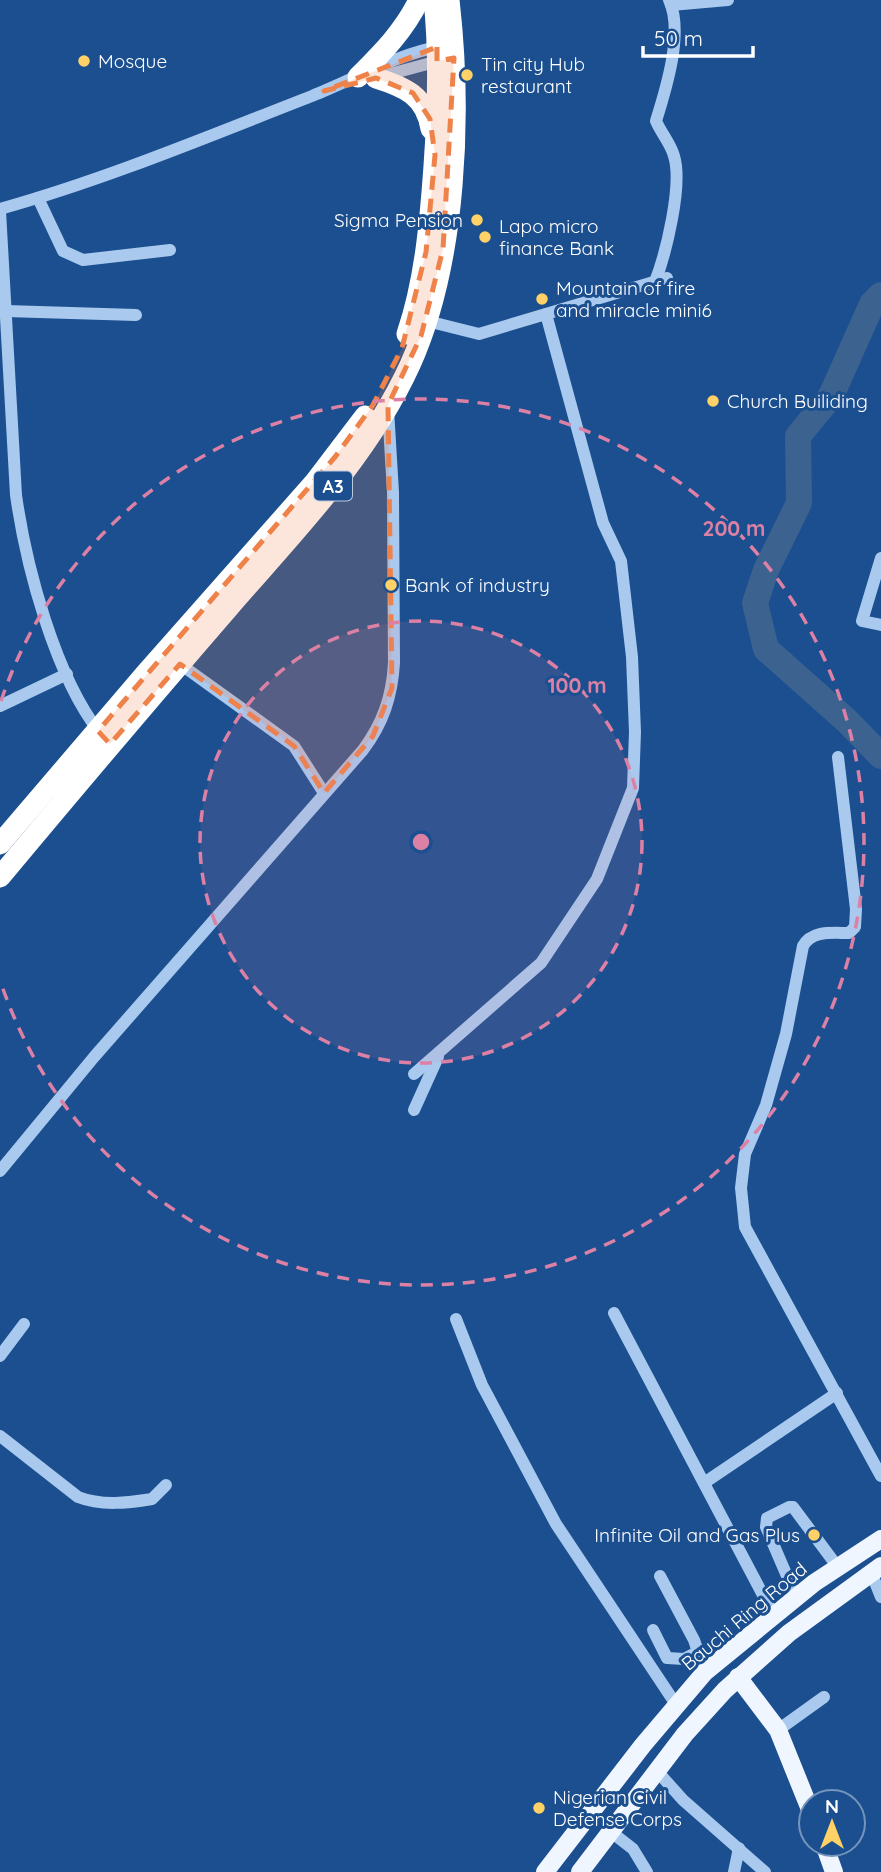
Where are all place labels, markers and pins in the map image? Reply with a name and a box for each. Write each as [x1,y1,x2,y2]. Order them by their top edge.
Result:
place label: Mosque [98,49,167,73]
place label: Tin city Hub restaurant [481,52,585,98]
marker: Mosque [76,53,92,69]
marker: Tin city Hub restaurant [459,67,475,83]
place label: Sigma Pension [334,208,463,232]
marker: Sigma Pension [469,212,485,228]
place label: Lapo micro finance Bank [499,214,614,260]
marker: Lapo micro finance Bank [477,229,493,245]
place label: Mountain of fire and miracle mini6 [556,276,712,322]
marker: Mountain of fire and miracle mini6 [534,291,550,307]
place label: Church Builiding [727,389,868,413]
marker: Church Builiding [705,393,721,409]
place label: Bank of industry [405,573,550,597]
marker: Bank of industry [383,577,399,593]
centre of rings [409,830,433,854]
place label: Infinite Oil and Gas Plus [594,1523,800,1547]
marker: Infinite Oil and Gas Plus [806,1527,822,1543]
place label: Nigerian Civil Defense Corps [553,1785,682,1831]
marker: Nigerian Civil Defense Corps [531,1800,547,1816]

